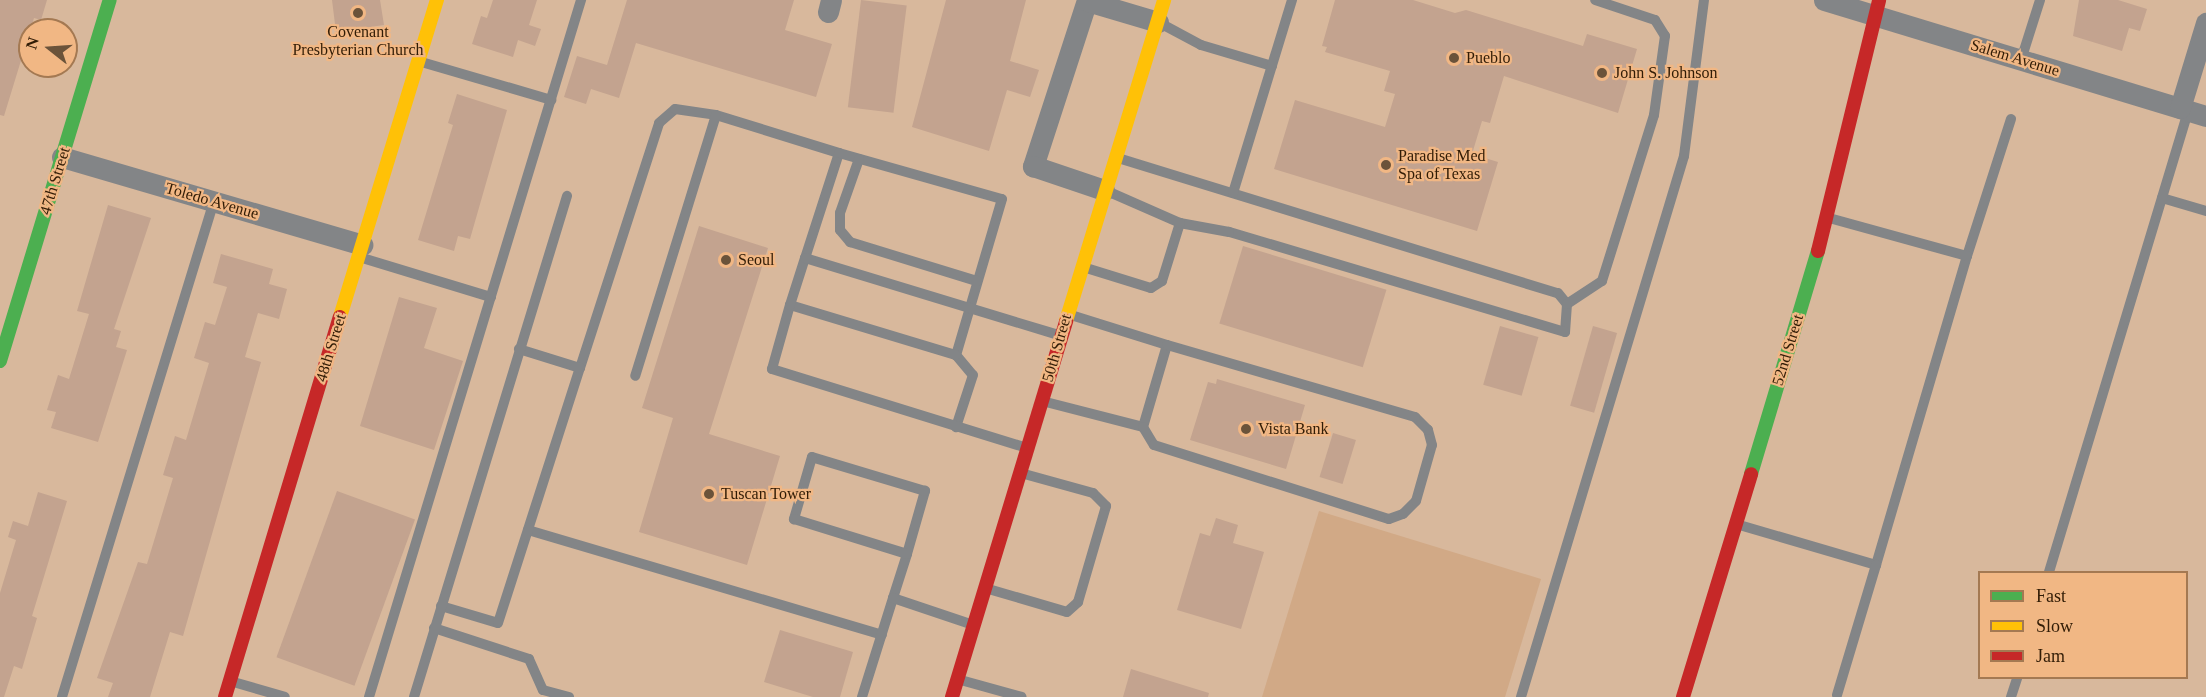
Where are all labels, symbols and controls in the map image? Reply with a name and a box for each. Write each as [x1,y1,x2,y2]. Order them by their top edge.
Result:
marker: Covenant Presbyterian Church [351,6,365,20]
north arrow [18,18,78,78]
place label: Covenant Presbyterian Church [292,22,424,60]
text: N [22,35,42,51]
street label: Salem Avenue [1968,35,2062,81]
place label: Pueblo [1466,48,1510,68]
marker: Pueblo [1447,51,1461,65]
place label: John S. Johnson [1614,63,1718,83]
marker: John S. Johnson [1595,66,1609,80]
street label: 47th Street [36,145,74,217]
place label: Paradise Med Spa of Texas [1398,146,1486,184]
marker: Paradise Med Spa of Texas [1379,158,1393,172]
street label: Toledo Avenue [163,178,261,224]
place label: Seoul [738,250,774,270]
marker: Seoul [719,253,733,267]
street label: 48th Street [312,312,350,384]
street label: 50th Street [1038,312,1076,384]
street label: 52nd Street [1768,312,1808,388]
place label: Vista Bank [1258,419,1329,439]
marker: Vista Bank [1239,422,1253,436]
place label: Tuscan Tower [721,484,811,504]
marker: Tuscan Tower [702,487,716,501]
legend [1978,571,2188,679]
text: Fast [2036,586,2066,606]
text: Slow [2036,616,2073,636]
text: Jam [2036,646,2065,666]

